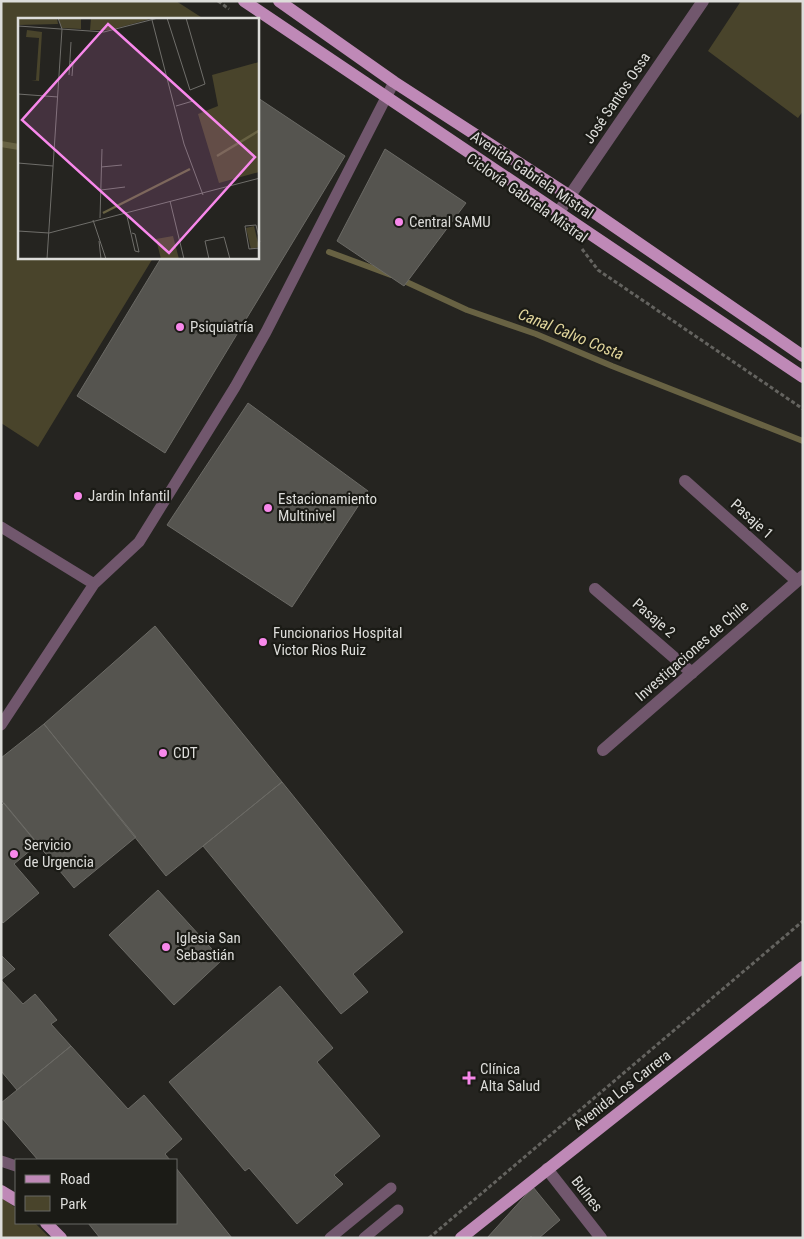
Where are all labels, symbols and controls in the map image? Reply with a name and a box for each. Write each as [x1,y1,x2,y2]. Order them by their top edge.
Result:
inset map [18,18,259,259]
street label: José Santos Ossa [580,49,654,147]
street label: Avenida Gabriela Mistral [467,127,597,223]
street label: Ciclovía Gabriela Mistral [463,149,591,247]
place label: Central SAMU [409,213,491,231]
marker: Central SAMU [393,216,405,228]
water label: Canal Calvo Costa [516,304,626,364]
place label: Psiquiatría [190,318,254,336]
marker: Psiquiatría [174,321,186,333]
place label: Jardin Infantil [88,487,170,505]
marker: Jardin Infantil [72,490,84,502]
place label: Estacionamiento Multinivel [278,490,377,525]
street label: Pasaje 1 [727,495,777,543]
marker: Estacionamiento Multinivel [262,502,274,514]
street label: Pasaje 2 [629,595,679,641]
street label: Investigaciones de Chile [632,597,752,705]
place label: Funcionarios Hospital Victor Rios Ruiz [273,624,402,659]
marker: Funcionarios Hospital Victor Rios Ruiz [257,636,269,648]
place label: CDT [173,744,198,762]
marker: CDT [157,747,169,759]
place label: Servicio de Urgencia [24,836,94,871]
marker: Servicio de Urgencia [8,848,20,860]
place label: Iglesia San Sebastián [176,929,241,964]
marker: Iglesia San Sebastián [160,941,172,953]
street label: Avenida Los Carrera [570,1046,674,1134]
place label: Clínica Alta Salud [480,1060,540,1095]
marker: Clínica Alta Salud [462,1071,476,1085]
legend [15,1159,178,1224]
text: Road [60,1170,90,1188]
street label: Bulnes [568,1173,607,1215]
text: Park [60,1195,87,1213]

